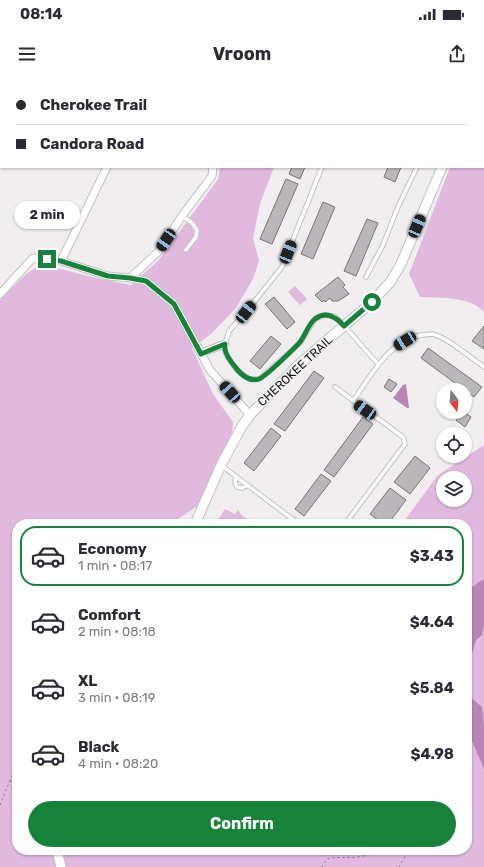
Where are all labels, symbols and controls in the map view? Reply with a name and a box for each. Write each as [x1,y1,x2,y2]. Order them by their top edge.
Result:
text: 08:14 [20,5,62,23]
icon: menu [16,43,38,65]
text: Vroom [213,43,271,65]
icon: share [446,43,468,65]
text: Cherokee Trail [40,96,147,114]
text: Candora Road [40,135,144,153]
callout: 2 min [14,201,80,229]
text: 2 min [29,207,65,222]
car [407,213,427,239]
car [154,227,178,253]
car [278,239,298,265]
route end [38,250,56,268]
route start [363,293,381,311]
car [234,299,258,325]
car [392,330,418,352]
street label: CHEROKEE TRAIL [255,333,335,409]
car [218,379,242,405]
north arrow [436,383,472,419]
map controls [436,383,472,507]
car [352,398,378,422]
button: locate [436,427,472,463]
button: layers [436,471,472,507]
icon: car [30,538,66,574]
text: Economy [78,540,147,558]
text: $3.43 [410,547,454,565]
text: 1 min · 08:17 [78,558,152,573]
icon: car [30,604,66,640]
text: Comfort [78,606,141,624]
text: $4.64 [410,613,454,631]
text: 2 min · 08:18 [78,624,156,639]
icon: car [30,670,66,706]
text: XL [78,672,97,690]
text: $5.84 [410,679,454,697]
text: 3 min · 08:19 [78,690,155,705]
icon: car [30,736,66,772]
text: Black [78,738,119,756]
text: $4.98 [410,745,454,763]
text: 4 min · 08:20 [78,756,158,771]
button: Confirm [28,801,456,847]

